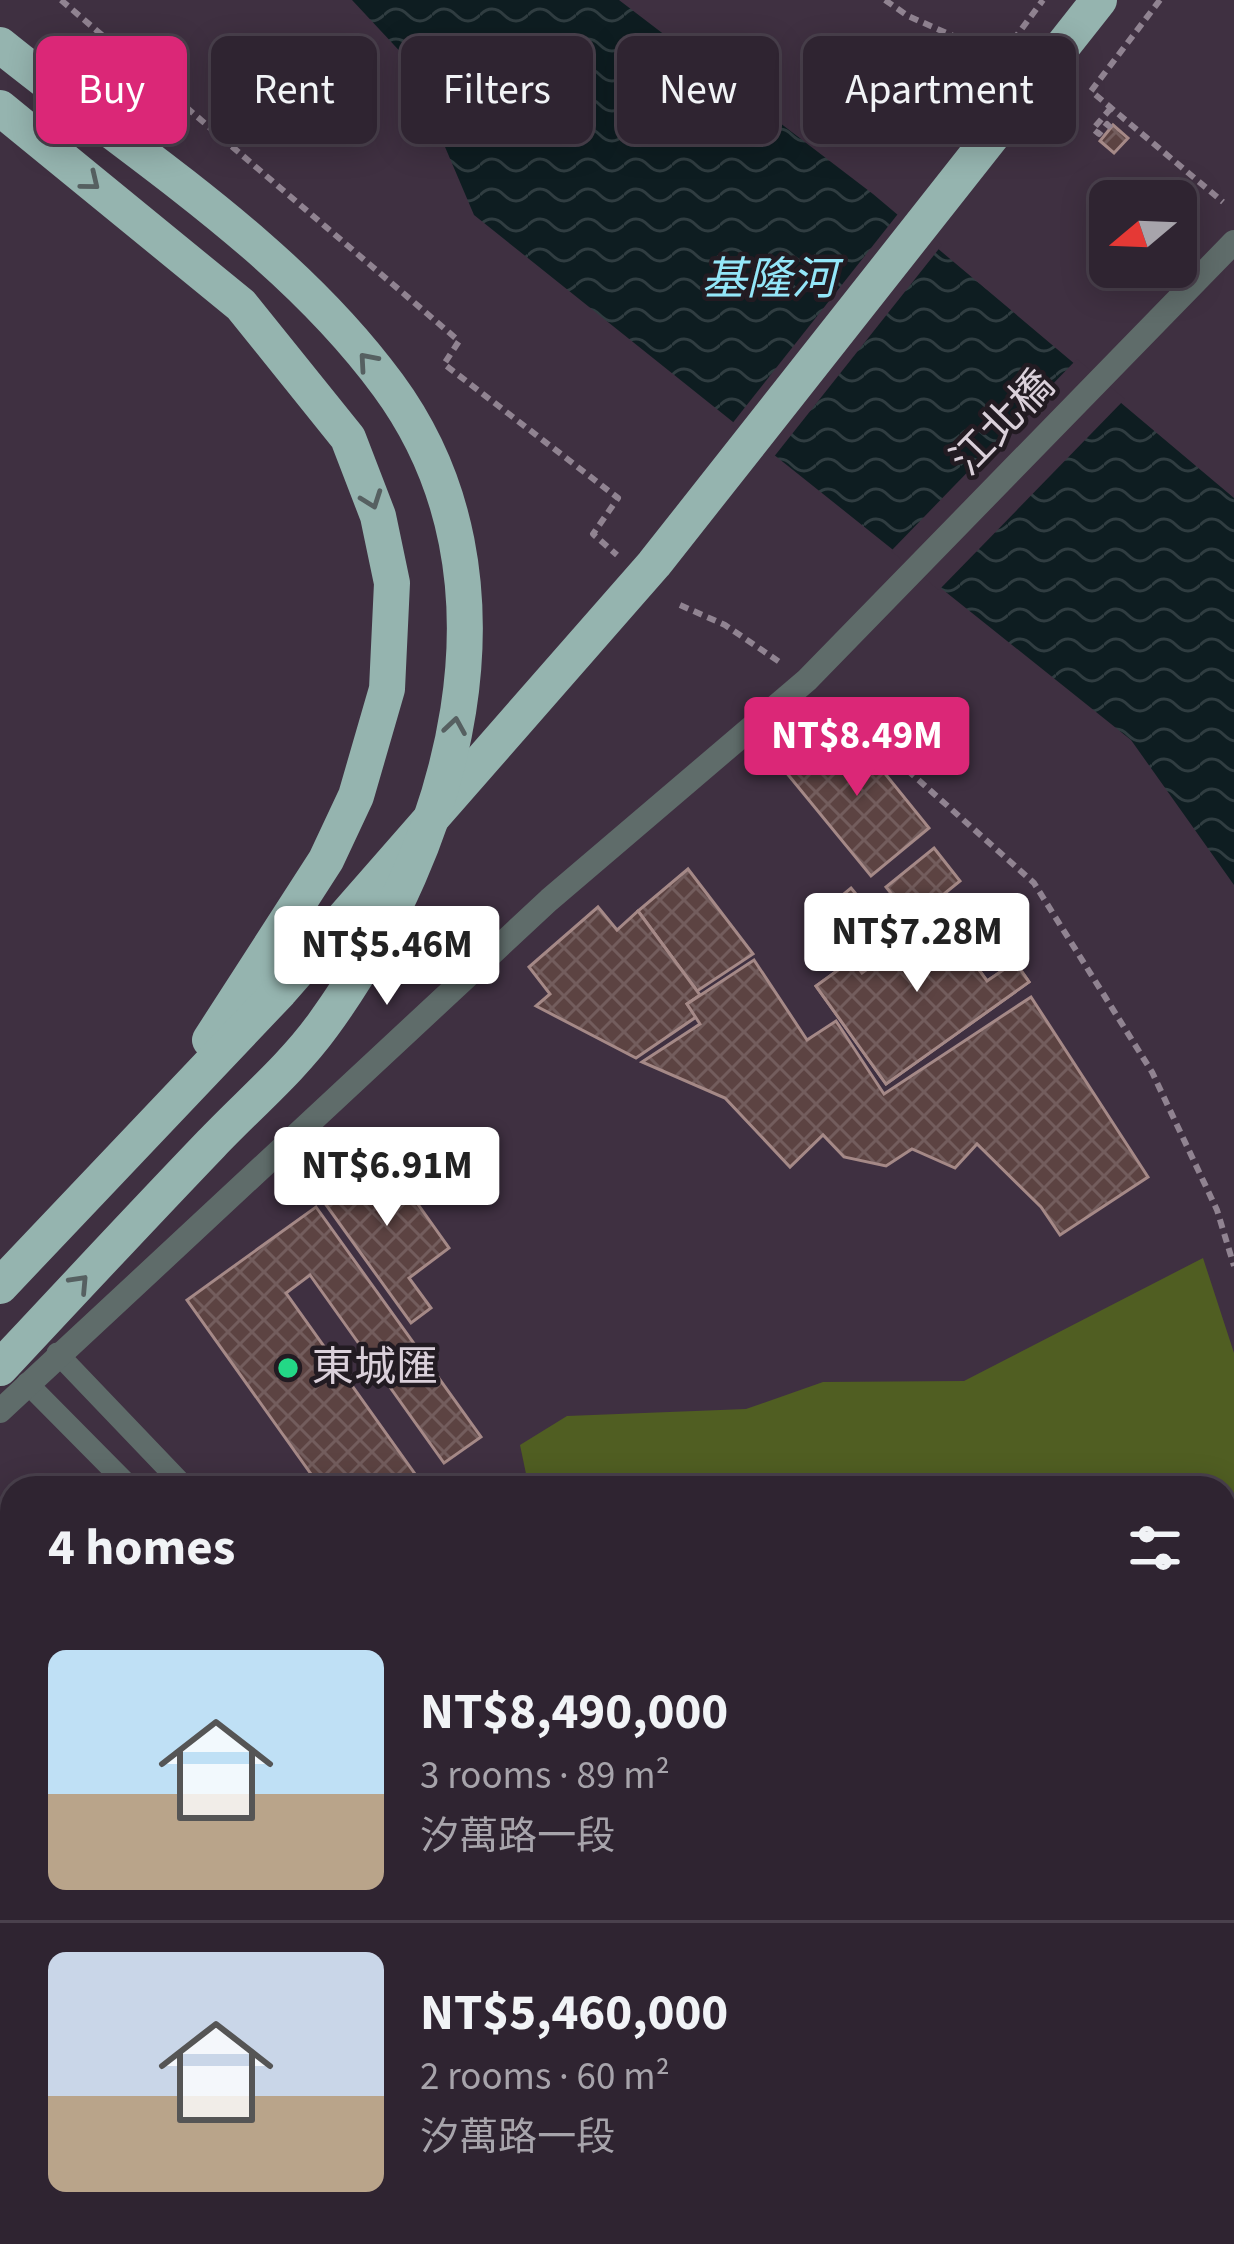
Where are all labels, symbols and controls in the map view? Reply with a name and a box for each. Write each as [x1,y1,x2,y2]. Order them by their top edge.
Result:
chip: Buy [36,36,187,144]
chip: Rent [211,36,377,144]
chip: Filters [401,36,593,144]
chip: New [617,36,779,144]
chip: Apartment [803,36,1076,144]
one-way arrow [77,167,99,189]
north arrow [1089,180,1197,288]
map controls [1089,180,1197,288]
water label: 基隆河 [701,248,844,312]
one-way arrow [360,353,382,375]
street label: 江北橋 [938,357,1068,489]
one-way arrow [358,489,382,510]
pin: NT$8.49M [733,697,981,799]
text: NT$8.49M [771,708,943,764]
one-way arrow [441,716,466,736]
pin: NT$7.28M [793,893,1041,995]
text: NT$7.28M [831,904,1003,960]
pin: NT$5.46M [263,906,511,1008]
text: NT$5.46M [301,917,473,973]
pin: NT$6.91M [263,1127,511,1229]
text: NT$6.91M [301,1138,473,1194]
one-way arrow [66,1275,88,1297]
place label: 東城匯 [312,1338,438,1398]
marker: 東城匯 [275,1355,301,1381]
text: 4 homes [48,1512,235,1584]
icon: filters [1122,1515,1188,1581]
text: NT$8,490,000 [420,1676,728,1748]
icon: home [144,1698,288,1842]
text: 3 rooms · 89 m² [420,1748,670,1804]
text: 汐萬路一段 [420,1809,615,1865]
text: NT$5,460,000 [420,1977,728,2049]
icon: home [144,2000,288,2144]
text: 2 rooms · 60 m² [420,2049,670,2105]
text: 汐萬路一段 [420,2110,615,2166]

